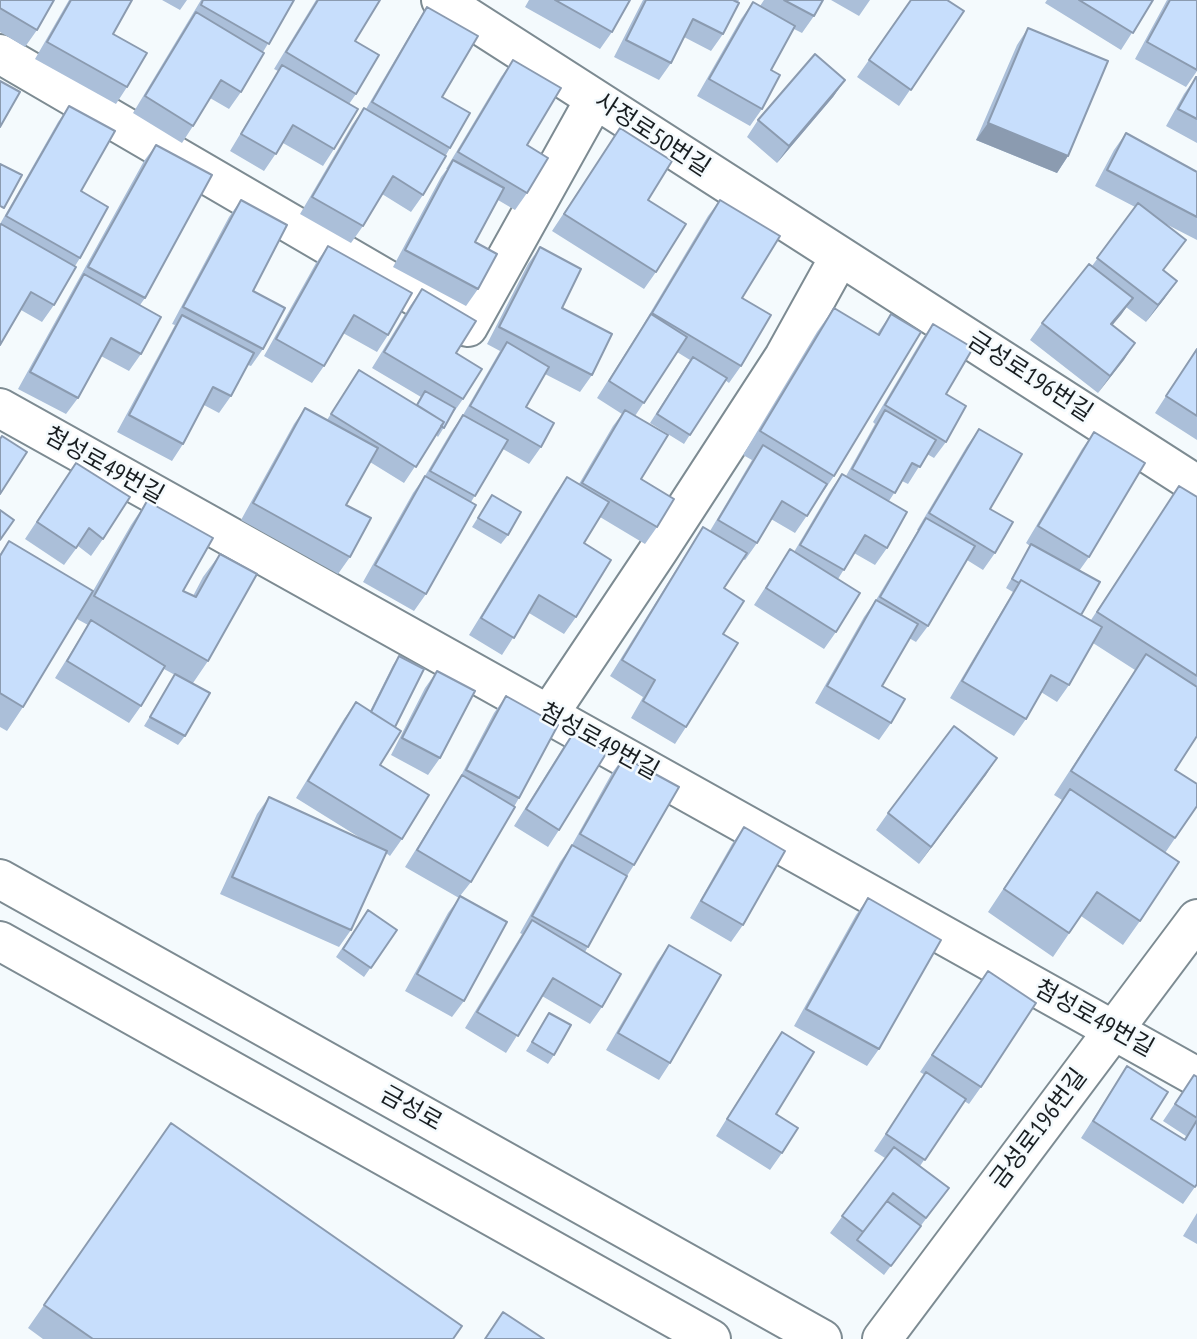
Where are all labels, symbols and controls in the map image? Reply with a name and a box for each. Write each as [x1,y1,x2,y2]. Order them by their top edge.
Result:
street label: 사정로50번길 [589,87,715,183]
street label: 금성로196번길 [962,326,1098,428]
street label: 첨성로49번길 [39,421,169,511]
street label: 첨성로49번길 [534,697,664,787]
street label: 첨성로49번길 [1029,974,1159,1064]
street label: 금성로196번길 [985,1063,1093,1195]
street label: 금성로 [375,1080,447,1138]

